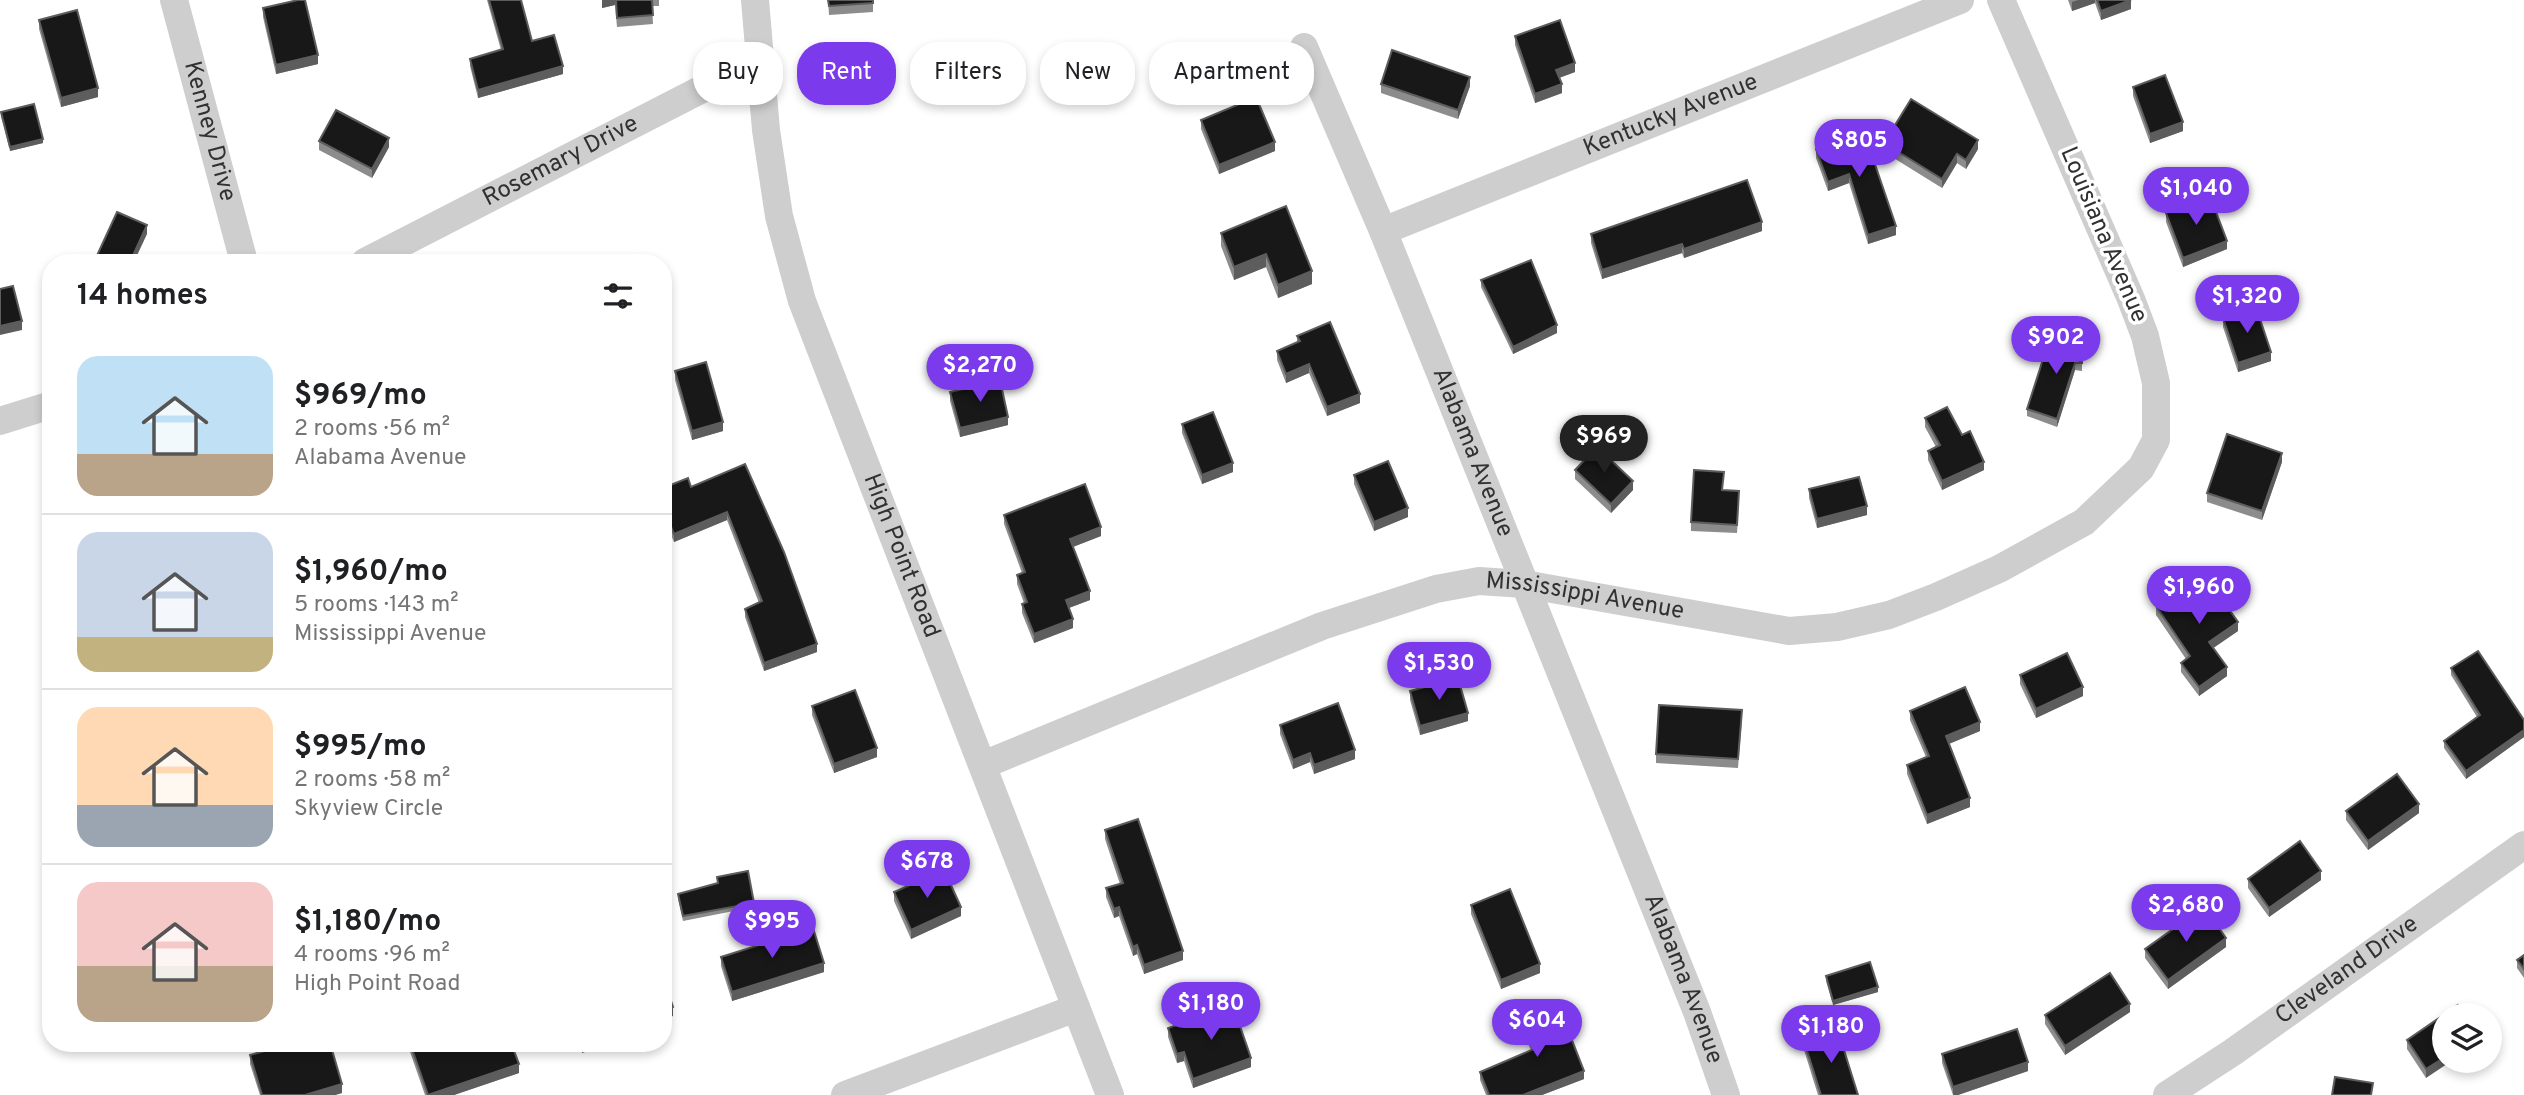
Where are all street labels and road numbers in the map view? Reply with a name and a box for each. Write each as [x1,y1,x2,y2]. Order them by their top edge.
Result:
street label: Kenney Drive [176,58,242,205]
street label: Kentucky Avenue [1579,67,1762,164]
street label: Rosemary Drive [478,109,644,214]
street label: Louisiana Avenue [2052,143,2154,327]
street label: Alabama Avenue [1425,363,1520,542]
street label: High Point Road [856,470,946,642]
street label: Mississippi Avenue [1485,566,1686,627]
street label: Alabama Avenue [1636,889,1729,1068]
street label: Cleveland Drive [2270,910,2425,1032]

